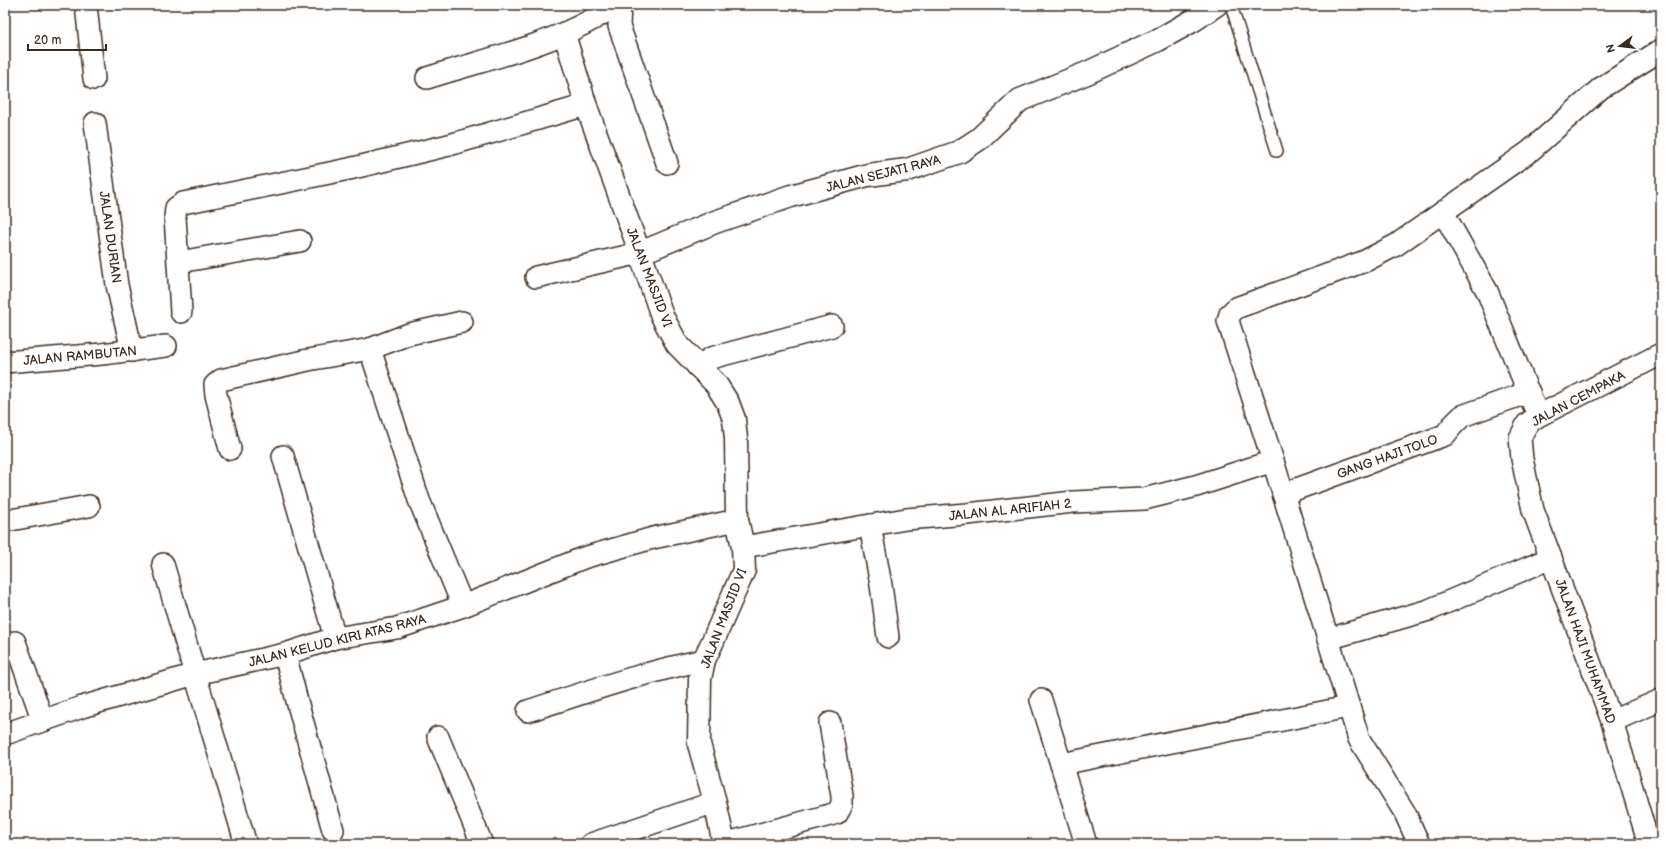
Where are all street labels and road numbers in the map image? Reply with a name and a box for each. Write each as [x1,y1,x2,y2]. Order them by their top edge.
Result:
street label: JALAN SEJATI RAYA [824,152,942,196]
street label: JALAN DURIAN [96,190,124,284]
street label: JALAN MASJID VI [623,225,675,330]
street label: JALAN RAMBUTAN [23,343,138,369]
street label: JALAN CEMPAKA [1529,368,1628,430]
street label: GANG HAJI TOLO [1335,431,1440,483]
street label: JALAN AL ARIFIAH 2 [948,496,1073,524]
street label: JALAN MASJID VI [698,566,750,671]
street label: JALAN HAJI MUHAMMAD [1551,577,1619,726]
street label: JALAN KELUD KIRI ATAS RAYA [247,611,427,671]

